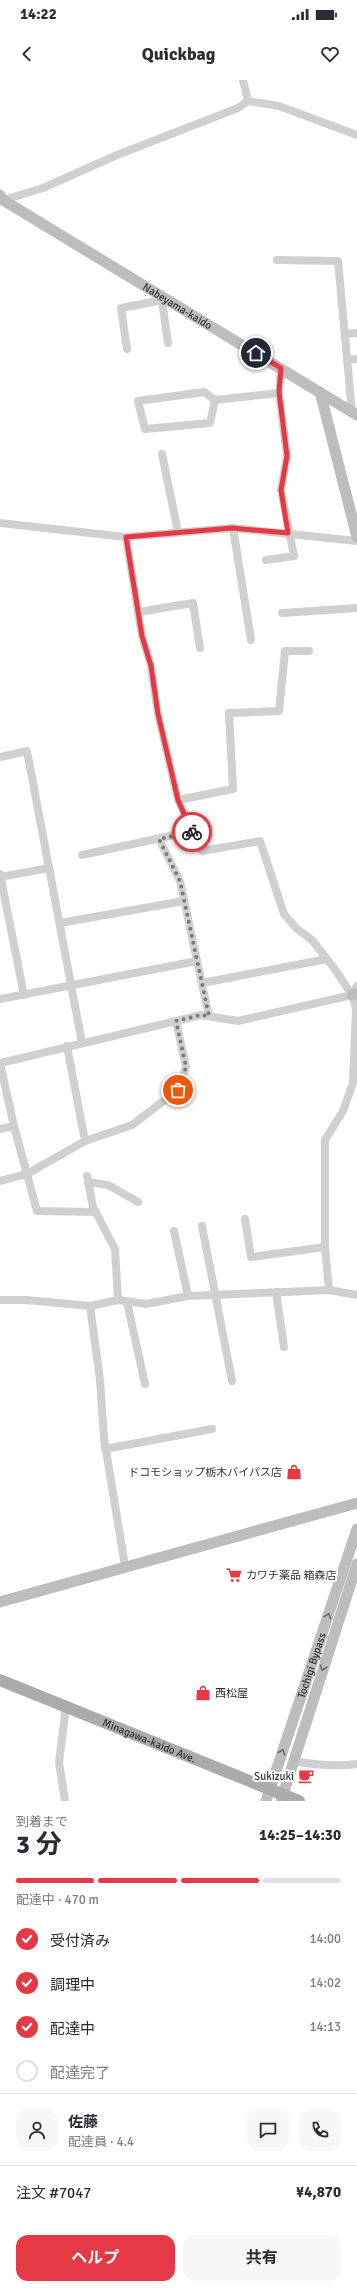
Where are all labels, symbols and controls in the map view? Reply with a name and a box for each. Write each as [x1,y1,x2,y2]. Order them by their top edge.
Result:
text: 14:22 [20,5,57,23]
icon: back [16,43,38,65]
text: Quickbag [142,43,215,65]
icon: heart [319,43,341,65]
street label: Nabeyama-kaido [140,280,215,332]
pin [239,336,273,370]
icon: home [245,342,267,364]
courier [172,812,212,852]
icon: bike [181,821,203,843]
pin [161,1073,195,1107]
icon: bag [167,1079,189,1101]
shop icon: ドコモショップ栃木バイパス店 [285,1463,303,1481]
place label: ドコモショップ栃木バイパス店 [128,1466,282,1479]
supermarket icon: カワチ薬品 箱森店 [225,1566,243,1584]
place label: カワチ薬品 箱森店 [246,1569,336,1582]
one-way arrow [323,1613,332,1620]
street label: Tochigi Bypass [294,1631,328,1700]
one-way arrow [319,1664,327,1671]
shop icon: 西松屋 [194,1684,212,1702]
place label: 西松屋 [215,1687,248,1700]
street label: Minagawa-kaido Ave. [100,1716,198,1765]
one-way arrow [277,1749,286,1756]
cafe icon: Sukizuki [297,1767,315,1785]
place label: Sukizuki [254,1770,294,1783]
text: 到着まで [16,1814,68,1830]
text: 14:25–14:30 [259,1826,341,1844]
text: 3 分 [16,1829,62,1861]
text: 配達中 · 470 m [16,1892,99,1908]
icon: check [16,1928,38,1950]
text: 14:00 [309,1931,341,1947]
text: 受付済み [50,1932,110,1950]
icon: check [16,1972,38,1994]
text: 14:02 [309,1975,341,1991]
text: 調理中 [50,1976,95,1994]
icon: check [16,2016,38,2038]
text: 14:13 [309,2019,341,2035]
text: 配達中 [50,2020,95,2038]
text: 配達完了 [50,2064,110,2082]
button: person [16,2109,58,2151]
button: chat [247,2109,289,2151]
button: phone [299,2109,341,2151]
text: 佐藤 [68,2113,98,2131]
text: 配達員 · 4.4 [68,2134,134,2150]
text: ¥4,870 [296,2183,341,2201]
text: 注文 #7047 [16,2184,91,2202]
button: ヘルプ [16,2235,175,2281]
button: 共有 [183,2235,341,2281]

